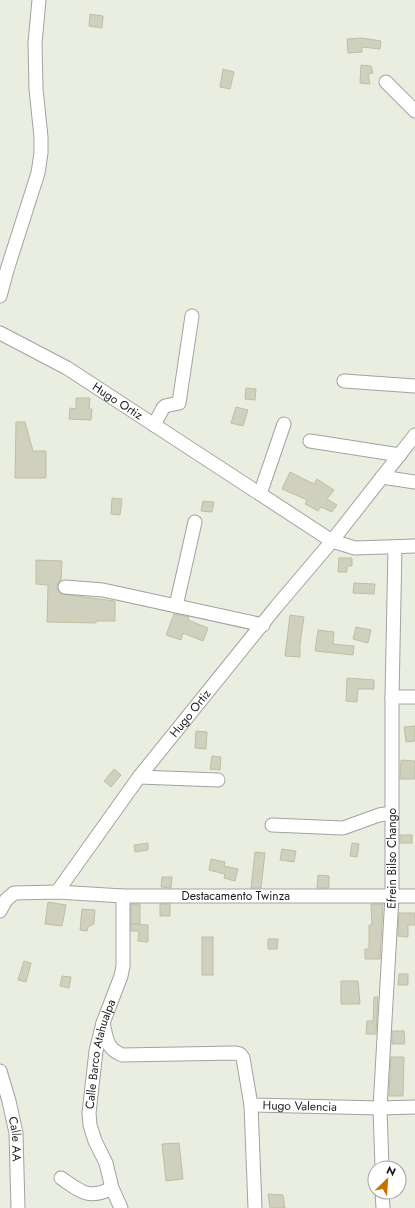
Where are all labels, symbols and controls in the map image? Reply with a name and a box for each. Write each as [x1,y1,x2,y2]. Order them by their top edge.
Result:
street label: Hugo Ortiz [89,378,147,424]
street label: Hugo Ortiz [165,685,216,741]
street label: Efrein Bilso Chango [382,807,401,909]
street label: Destacamento Twinza [181,887,290,905]
street label: Calle Barco Atahualpa [80,996,120,1110]
street label: Hugo Valencia [262,1096,337,1116]
street label: Calle AA [4,1115,26,1162]
north arrow [367,1160,407,1200]
text: N [384,1162,399,1180]

